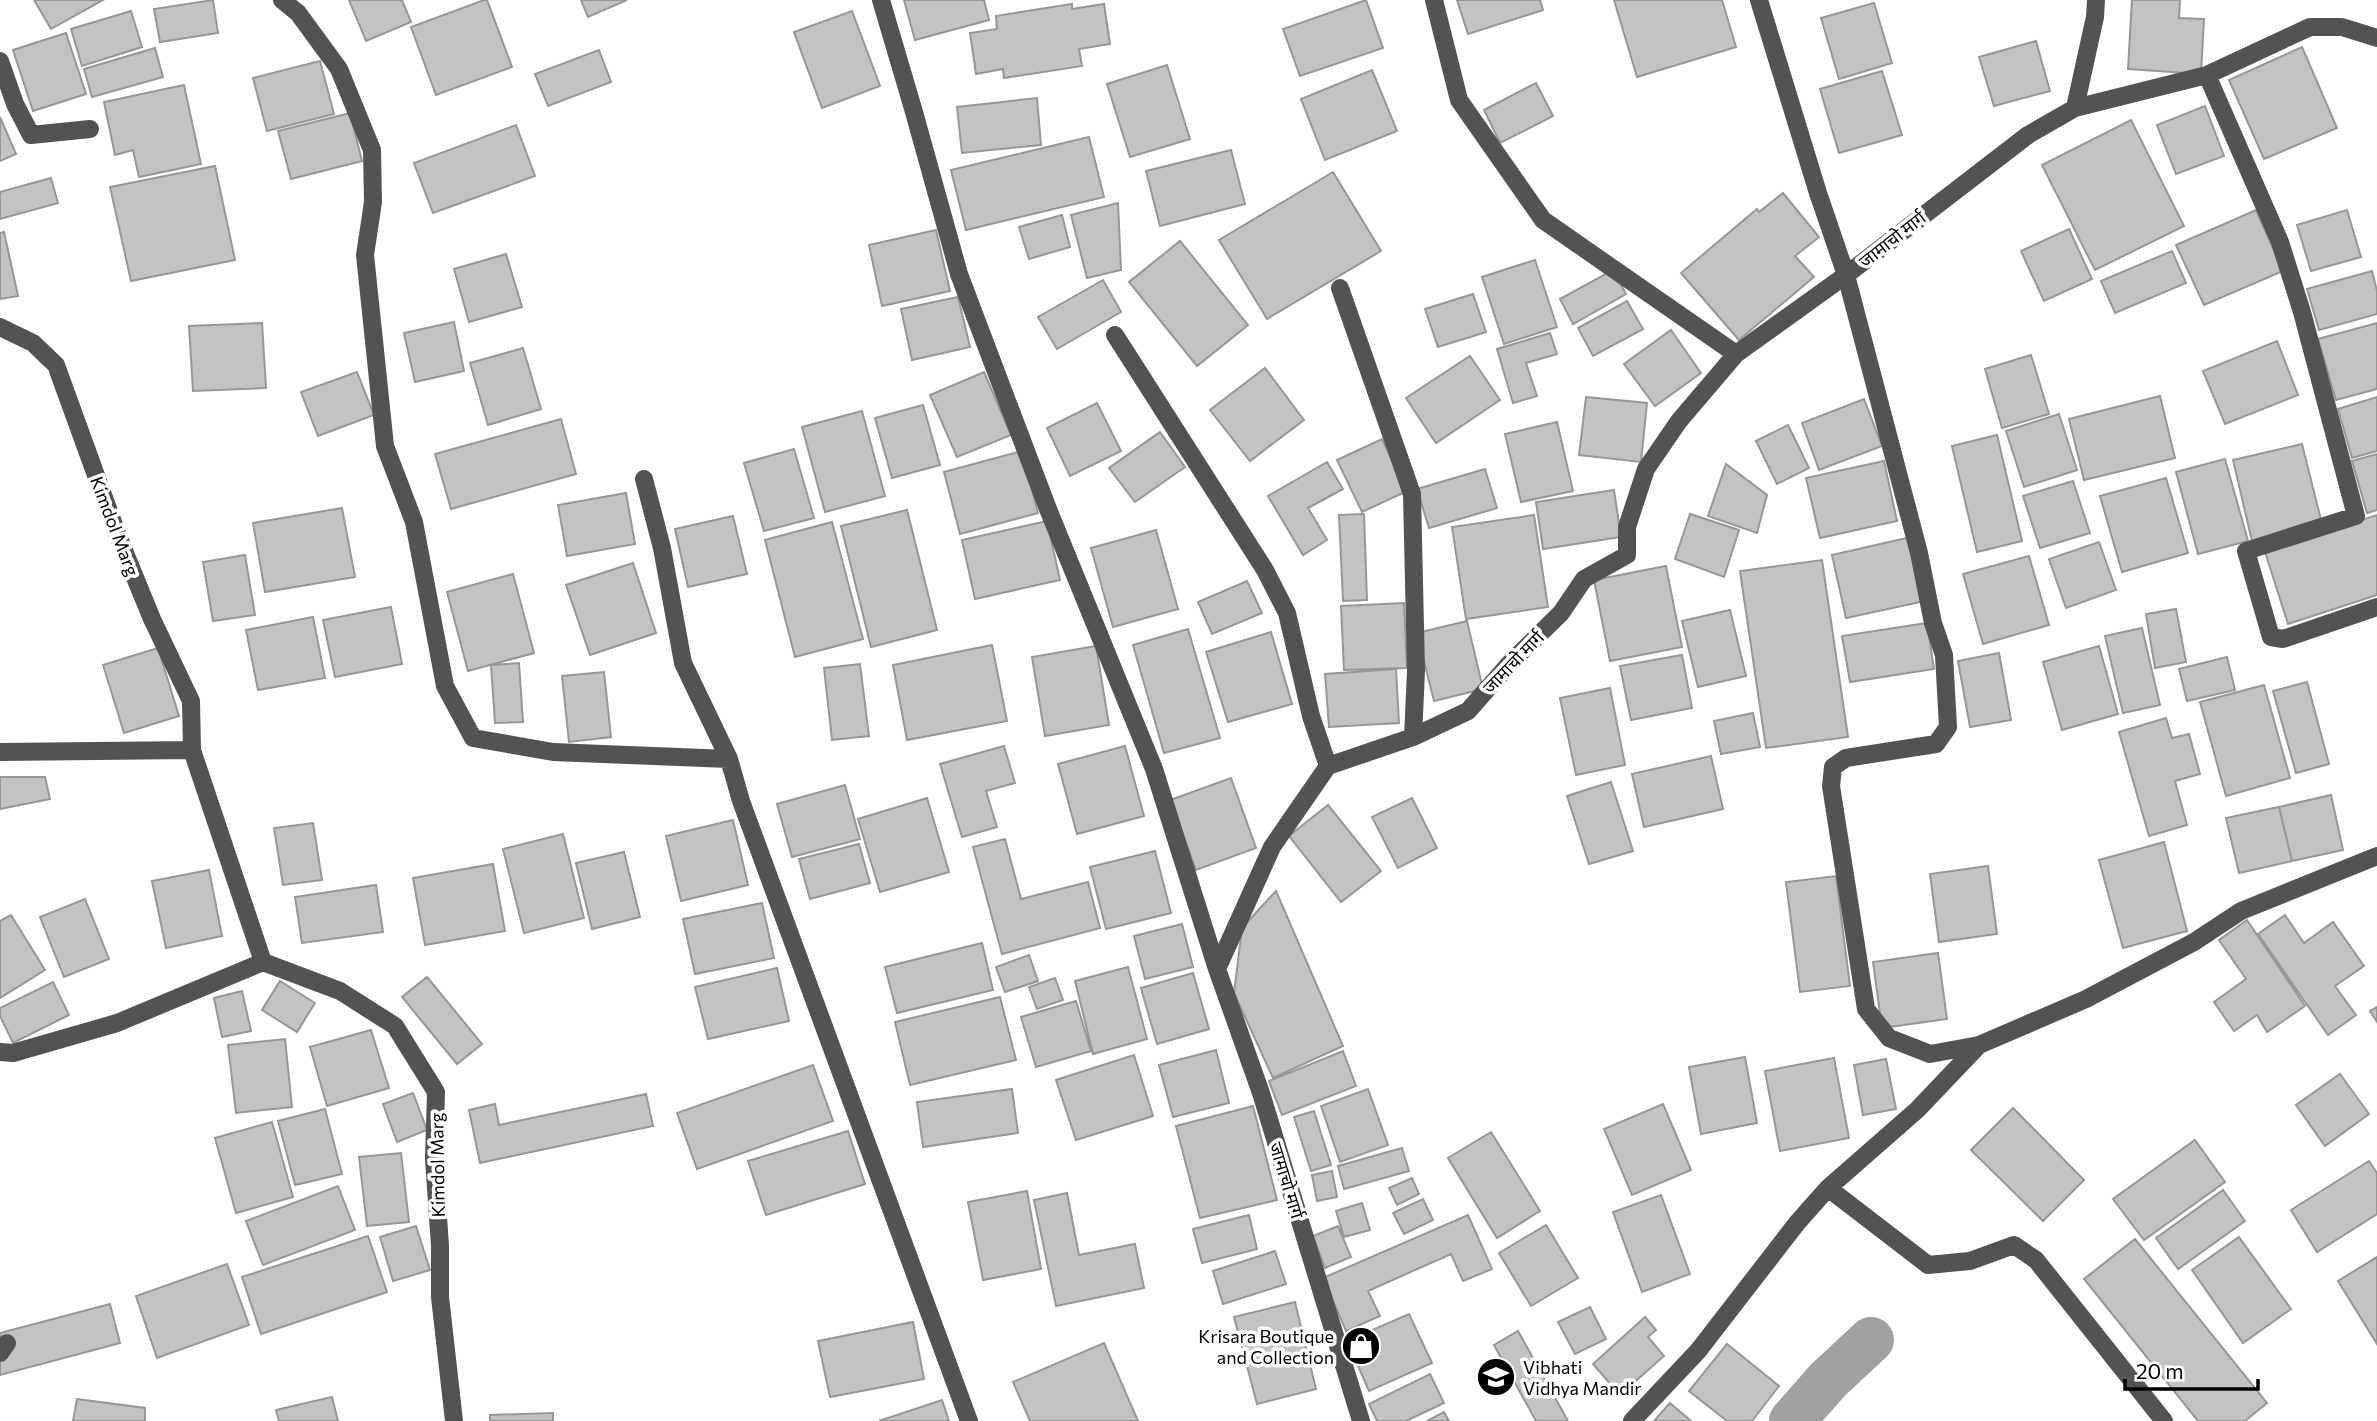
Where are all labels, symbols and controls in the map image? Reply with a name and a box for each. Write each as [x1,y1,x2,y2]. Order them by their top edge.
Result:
street label: जामाचो मार्ग [1854,206,1931,272]
street label: Kimdol Marg [86,473,144,579]
street label: जामाचो मार्ग [1478,625,1549,698]
street label: Kimdol Marg [425,1112,449,1218]
street label: जामाचो मार्ग [1265,1139,1309,1222]
place label: Krisara Boutique and Collection [1198,1325,1334,1368]
shop icon: Krisara Boutique and Collection [1340,1325,1382,1367]
scale bar [2125,1348,2258,1392]
school or university icon: Vibhati Vidhya Mandir [1475,1356,1517,1398]
place label: Vibhati Vidhya Mandir [1523,1356,1641,1399]
text: 20 m [2136,1358,2184,1383]

